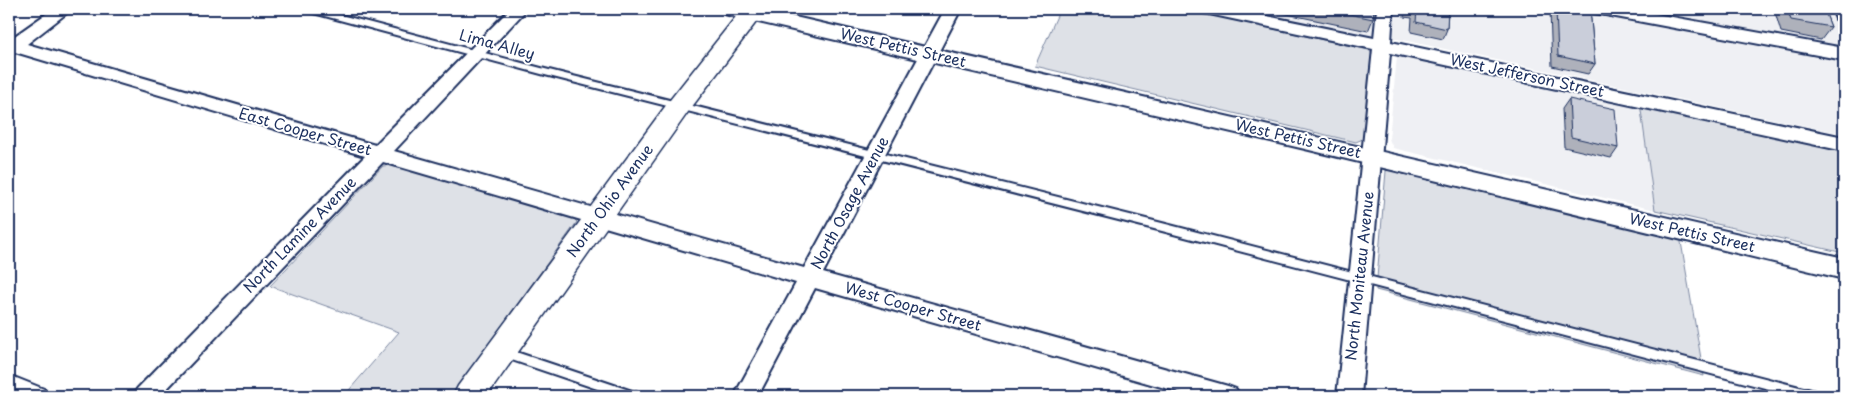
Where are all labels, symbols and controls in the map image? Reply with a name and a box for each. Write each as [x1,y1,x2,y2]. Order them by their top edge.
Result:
street label: West Pettis Street [838,21,969,72]
street label: Lima Alley [457,22,538,65]
street label: West Jefferson Street [1448,47,1606,102]
street label: East Cooper Street [236,101,375,161]
street label: West Pettis Street [1233,112,1364,163]
street label: North Osage Avenue [804,132,893,273]
street label: North Ohio Avenue [560,139,658,261]
street label: North Lamine Avenue [237,171,361,297]
street label: North Moniteau Avenue [1338,190,1379,362]
street label: West Pettis Street [1627,206,1758,257]
street label: West Cooper Street [842,275,984,336]

